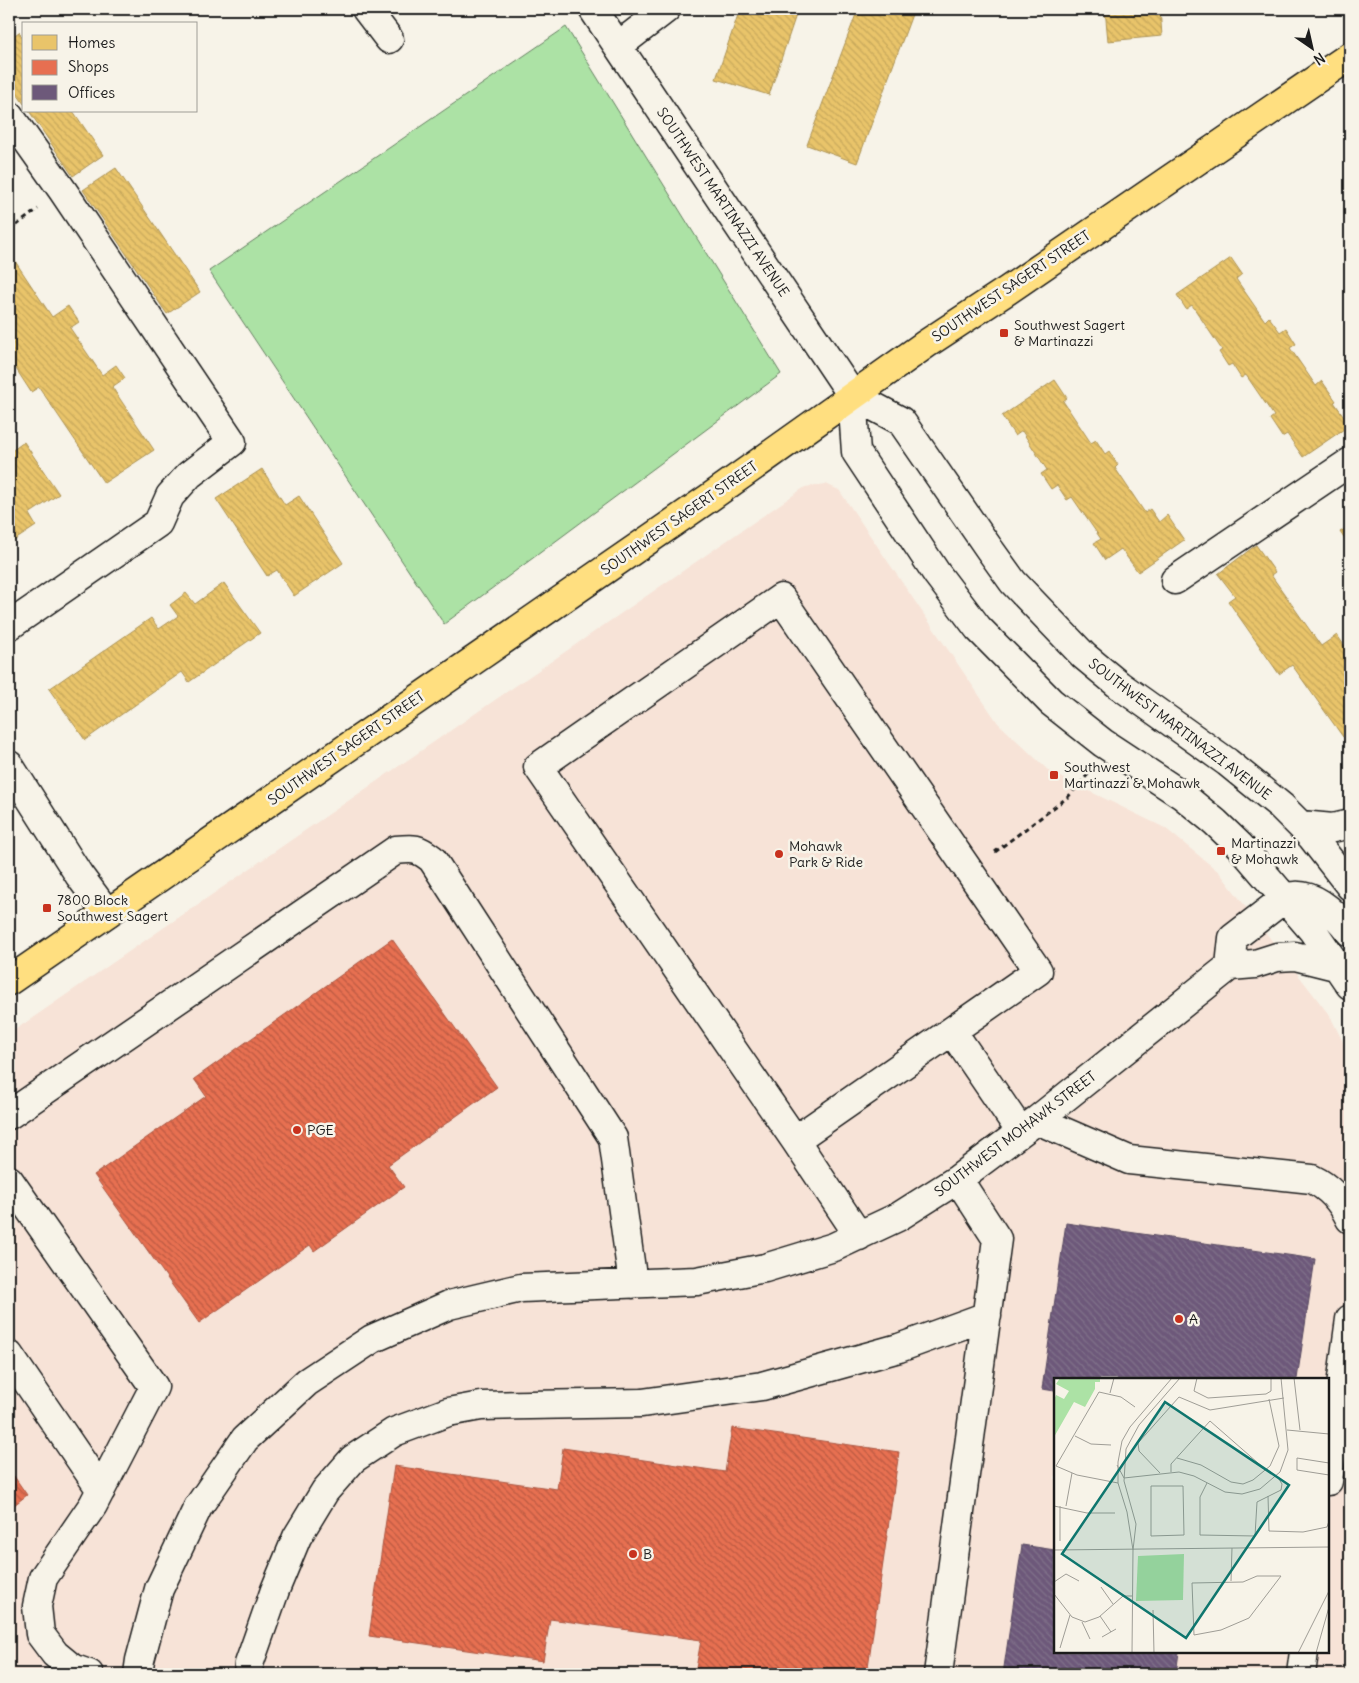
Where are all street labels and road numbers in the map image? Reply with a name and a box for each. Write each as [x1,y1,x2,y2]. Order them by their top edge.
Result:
street label: SOUTHWEST MARTINAZZI AVENUE [653,104,793,300]
street label: SOUTHWEST SAGERT STREET [928,226,1094,346]
street label: SOUTHWEST SAGERT STREET [597,457,761,579]
street label: SOUTHWEST MARTINAZZI AVENUE [1085,654,1275,804]
street label: SOUTHWEST SAGERT STREET [264,687,428,809]
street label: SOUTHWEST MOHAWK STREET [930,1067,1100,1201]

